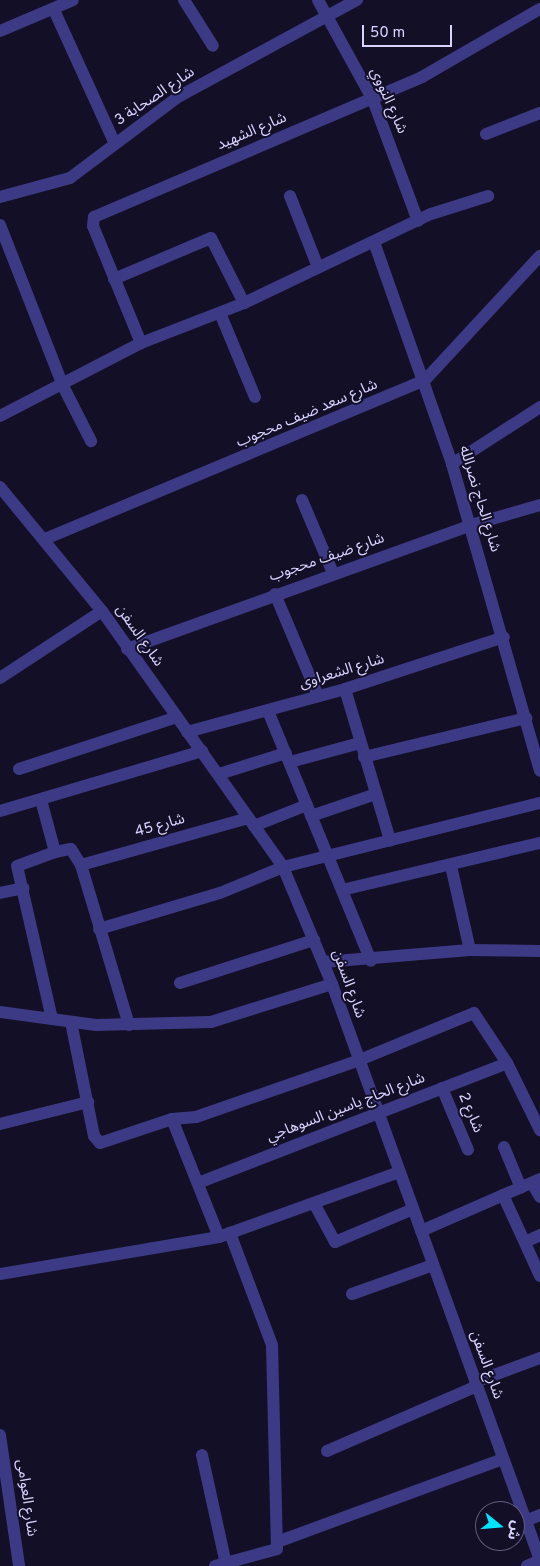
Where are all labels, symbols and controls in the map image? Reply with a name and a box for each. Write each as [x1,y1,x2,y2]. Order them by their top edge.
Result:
scale bar [365,15,455,47]
text: 50 m [370,24,405,43]
street label: شارع الصحابة 3 [112,64,198,130]
street label: شارع النووي [365,65,411,137]
street label: شارع الشهيد [214,109,290,155]
street label: شارع سعد ضيف محجوب [234,376,380,452]
street label: شارع الحاج نصرالله [454,444,504,554]
street label: شارع ضيف محجوب [267,530,387,586]
street label: شارع السفن [111,602,167,670]
street label: شارع الشعراوى [297,651,387,693]
street label: شارع 45 [133,810,187,842]
street label: شارع السفن [327,947,369,1021]
street label: شارع الحاج ياسين السوهاجي [264,1069,428,1147]
street label: شارع 2 [454,1090,486,1136]
street label: شارع السفن [465,1328,507,1402]
street label: شارع العوامى [12,1458,40,1538]
north arrow [475,1501,525,1551]
text: ش [503,1519,525,1542]

